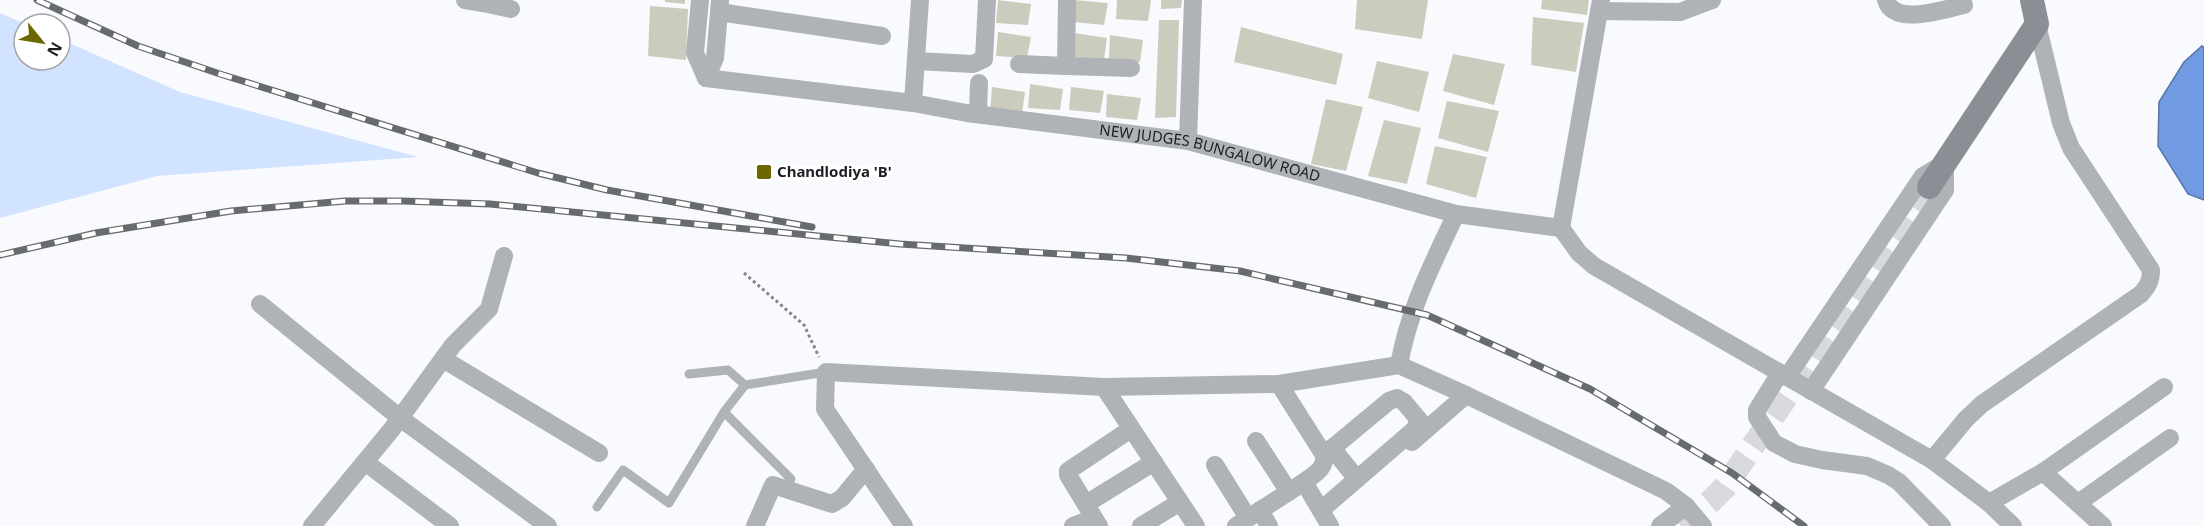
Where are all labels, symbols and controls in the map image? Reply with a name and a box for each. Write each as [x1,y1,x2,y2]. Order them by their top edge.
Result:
north arrow [12,12,72,72]
text: N [42,38,68,61]
street label: NEW JUDGES BUNGALOW ROAD [1098,119,1323,186]
place label: Chandlodiya 'B' [777,161,892,181]
marker: Chandlodiya 'B' [755,163,773,181]

